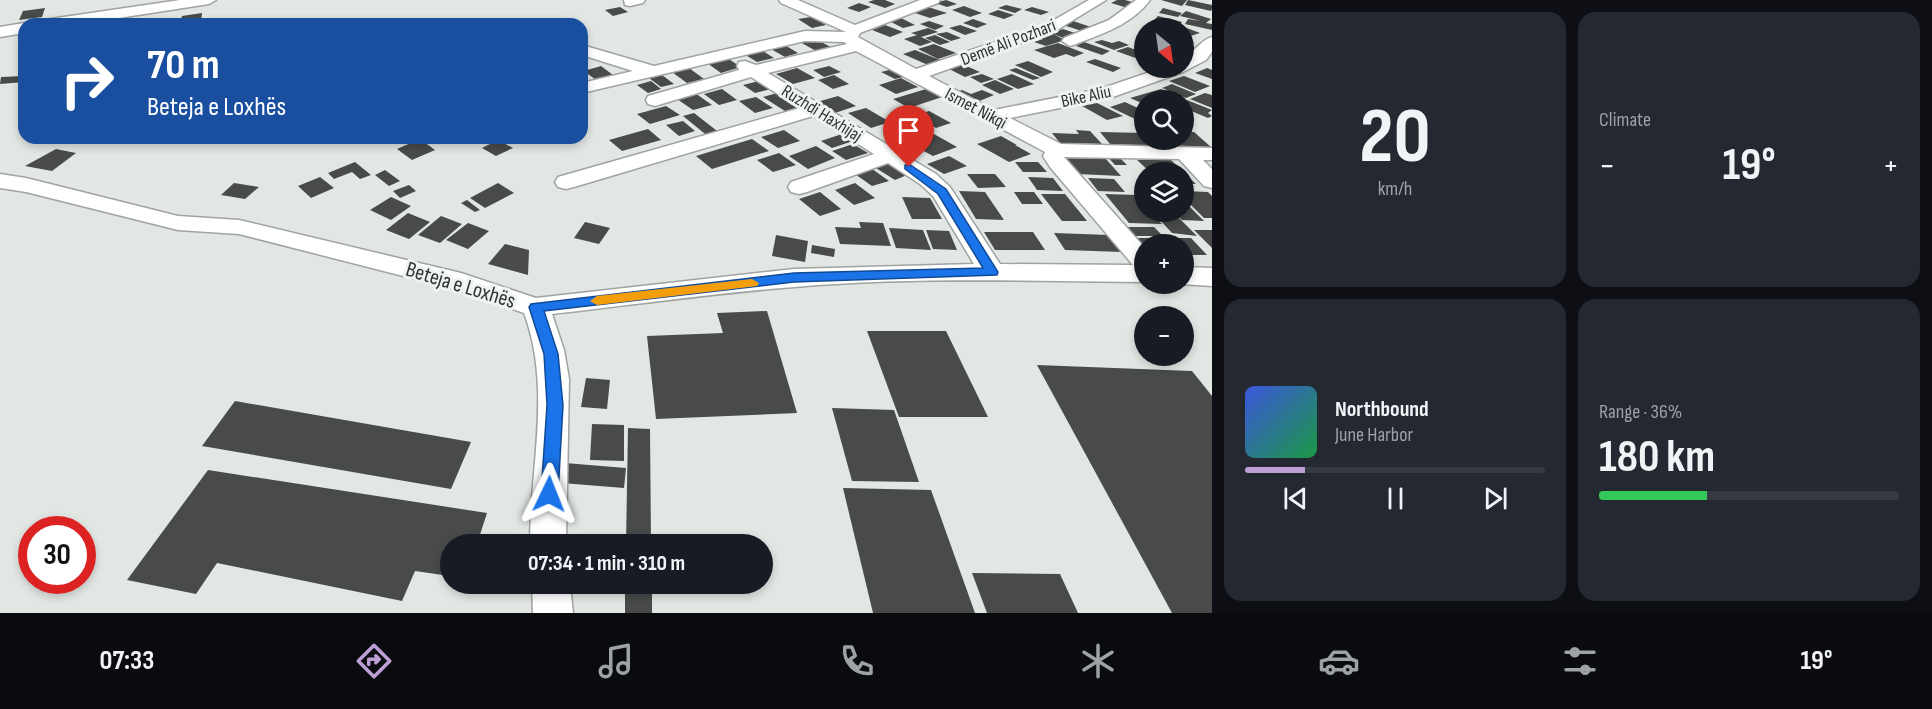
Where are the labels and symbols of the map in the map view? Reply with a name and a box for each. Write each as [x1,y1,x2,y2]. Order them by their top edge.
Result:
street label: Demë Ali Pozhari [958,15,1059,70]
north arrow [1134,18,1194,78]
street label: Ruzhdi Haxhijaj [778,80,866,146]
street label: Bike Aliu [1059,81,1113,112]
street label: Ismet Nikqi [941,83,1010,133]
pin [883,105,934,167]
street label: Beteja e Loxhës [402,256,519,315]
position arrow [517,462,581,526]
speed limit sign: 30 [18,516,96,594]

